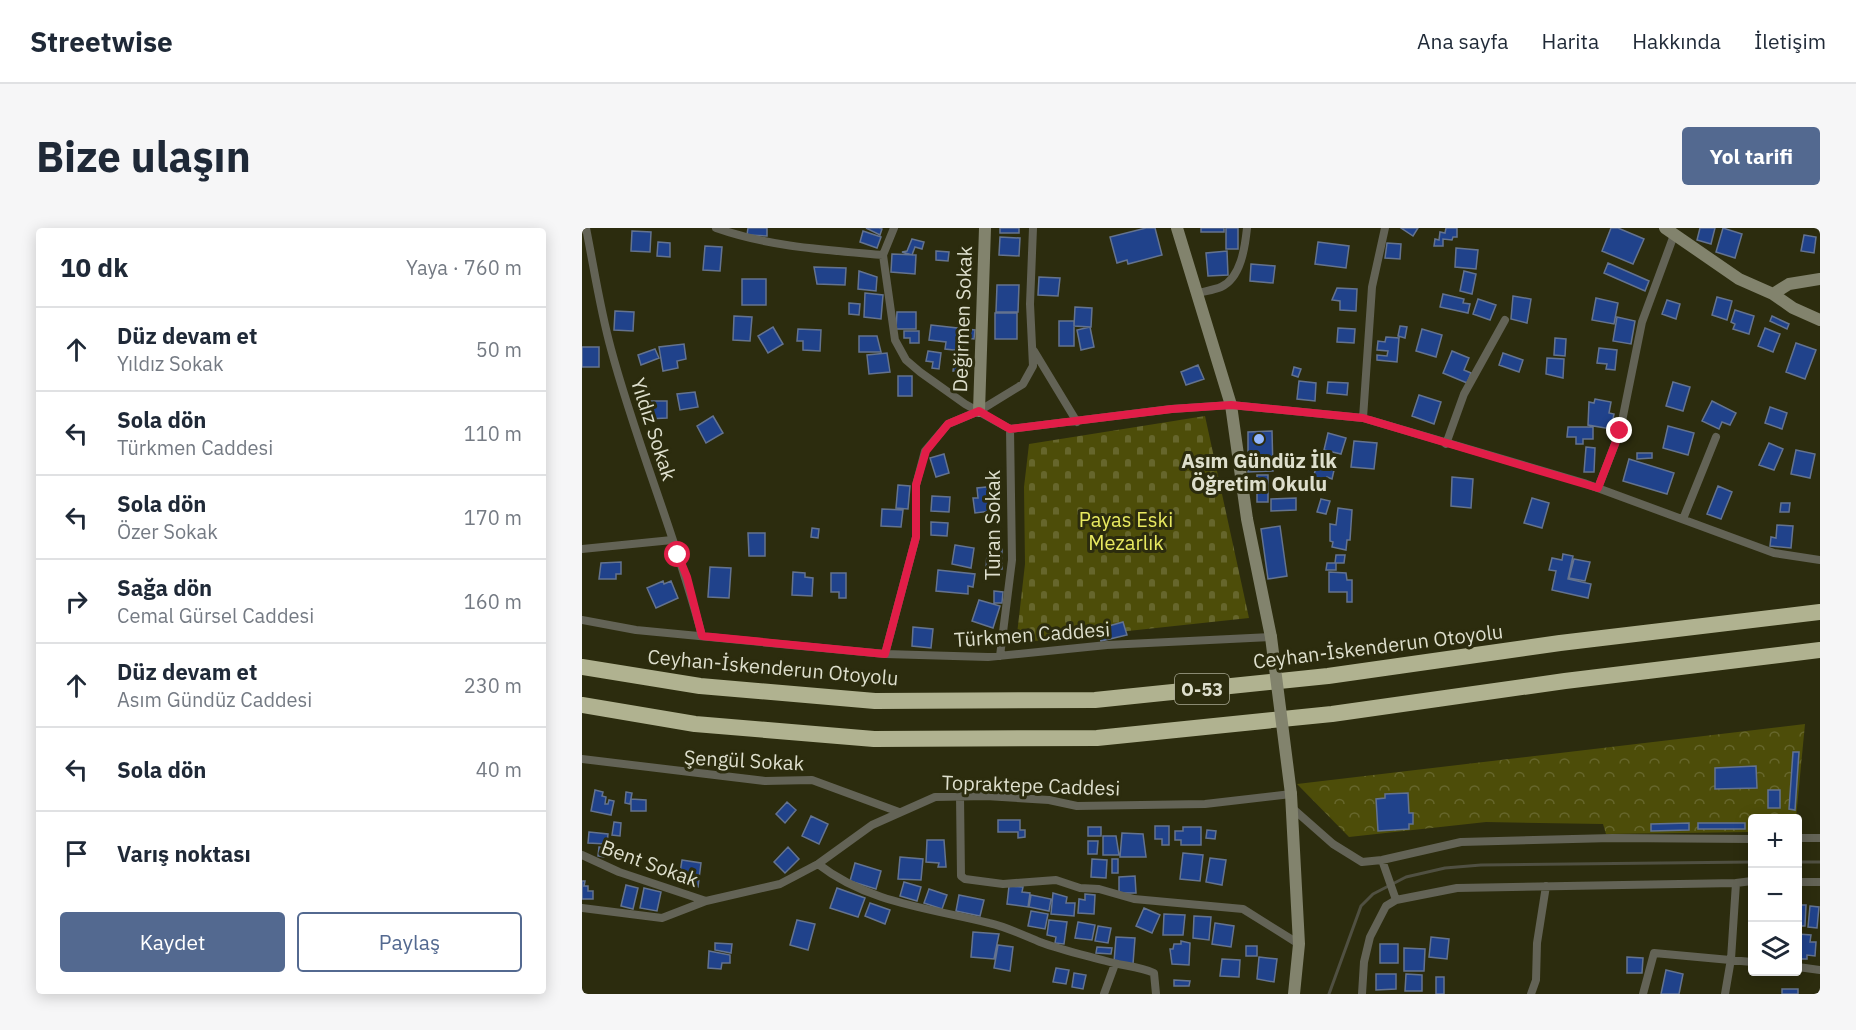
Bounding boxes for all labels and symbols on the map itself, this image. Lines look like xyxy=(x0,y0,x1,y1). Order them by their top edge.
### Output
street label: Değirmen Sokak xyxy=(946,245,978,393)
street label: Yıldız Sokak xyxy=(625,374,683,484)
route end xyxy=(1606,417,1632,443)
marker: Asım Gündüz İlk Öğretim Okulu xyxy=(1252,432,1266,446)
place label: Asım Gündüz İlk Öğretim Okulu xyxy=(1181,447,1337,497)
street label: Turan Sokak xyxy=(979,469,1006,580)
park label: Payas Eski Mezarlık xyxy=(1079,506,1173,556)
route start xyxy=(664,541,690,567)
street label: Türkmen Caddesi xyxy=(953,615,1111,653)
street label: Ceyhan-İskenderun Otoyolu xyxy=(1251,617,1505,675)
street label: Ceyhan-İskenderun Otoyolu xyxy=(646,643,900,691)
road number: O-53 xyxy=(1175,674,1229,704)
street label: Şengül Sokak xyxy=(683,743,805,777)
street label: Topraktepe Caddesi xyxy=(941,768,1121,802)
street label: Bent Sokak xyxy=(598,833,703,893)

